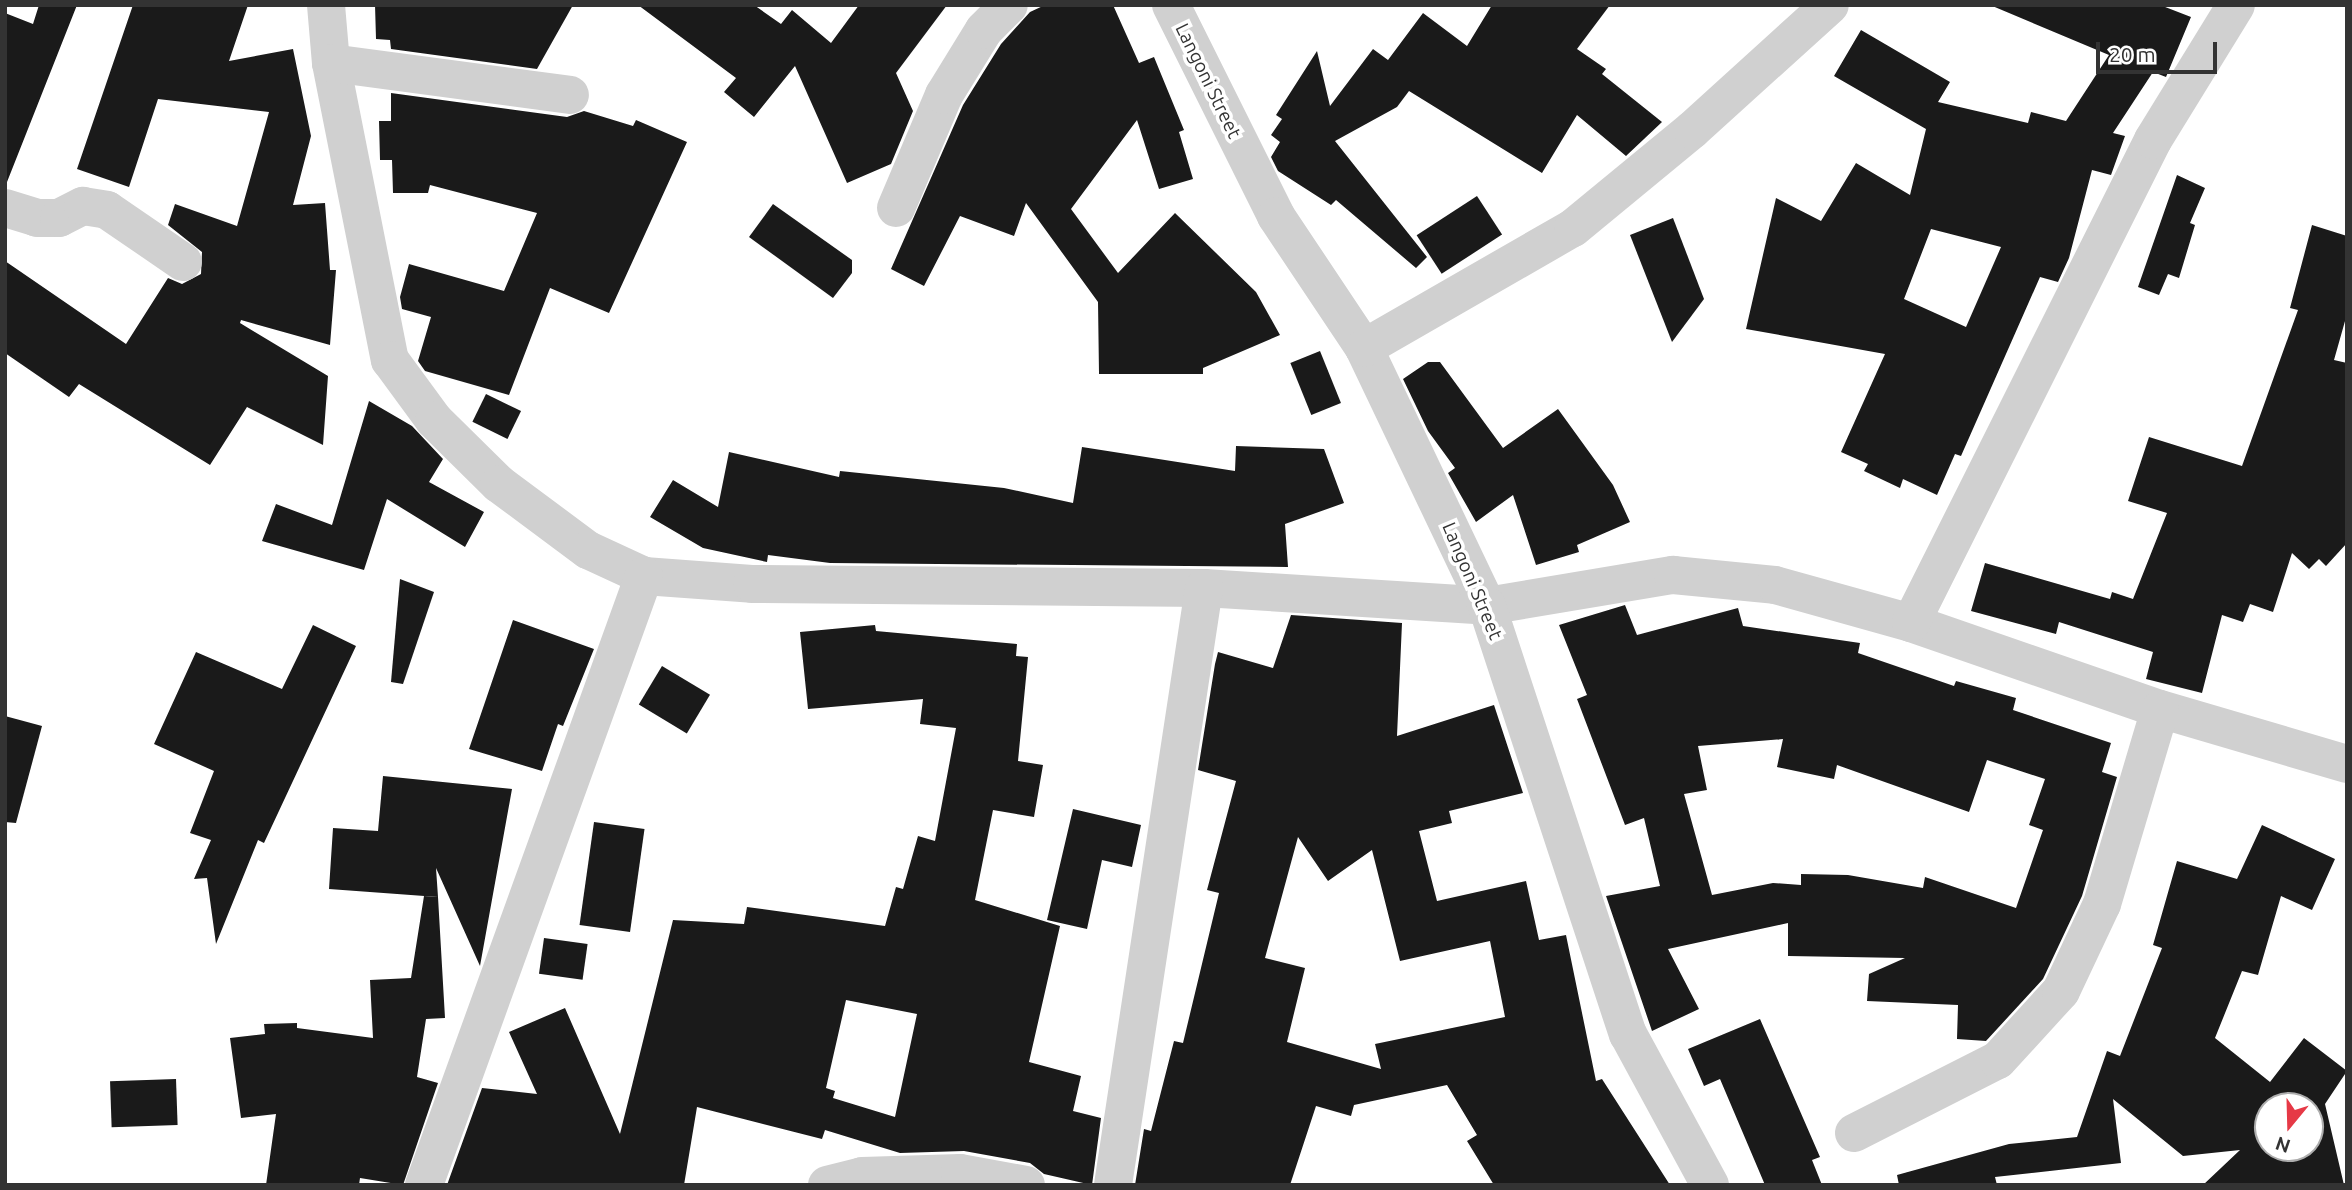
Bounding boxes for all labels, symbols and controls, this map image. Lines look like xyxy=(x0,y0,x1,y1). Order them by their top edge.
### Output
street label: Langoni Street xyxy=(1170,20,1246,142)
scale bar xyxy=(2100,28,2221,72)
text: 20 m xyxy=(2109,42,2156,66)
street label: Langoni Street xyxy=(1437,519,1507,643)
north arrow xyxy=(2254,1092,2324,1162)
text: N xyxy=(2273,1132,2293,1158)

